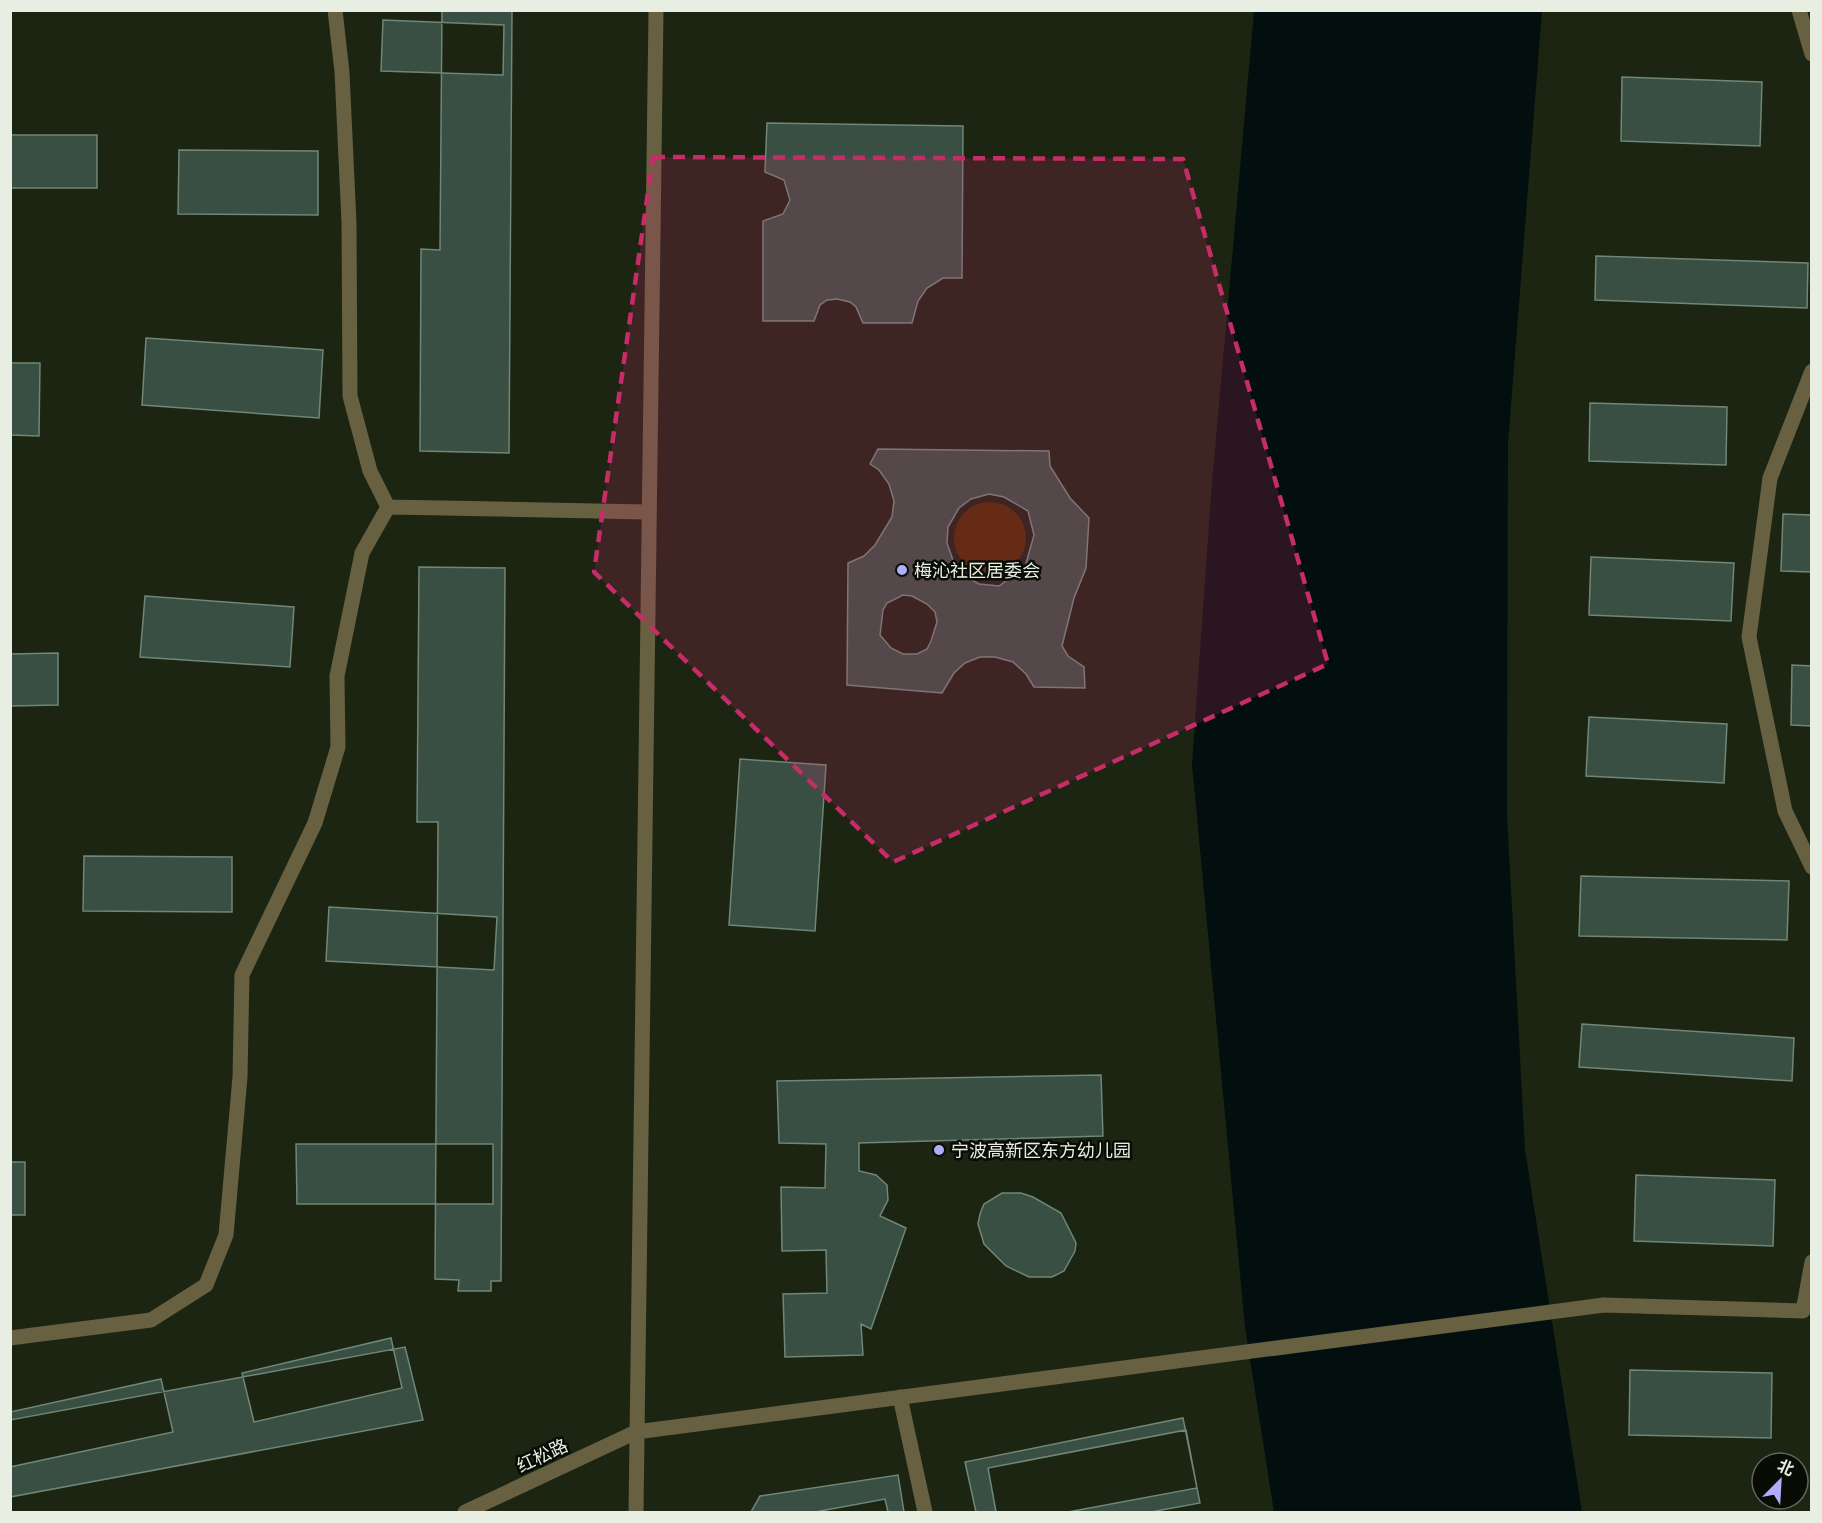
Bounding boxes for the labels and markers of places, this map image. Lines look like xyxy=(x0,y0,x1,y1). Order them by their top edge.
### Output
place label: 梅沁社区居委会 xyxy=(914,559,1040,581)
marker: 梅沁社区居委会 xyxy=(895,563,909,577)
place label: 宁波高新区东方幼儿园 xyxy=(951,1139,1131,1161)
marker: 宁波高新区东方幼儿园 xyxy=(932,1143,946,1157)

